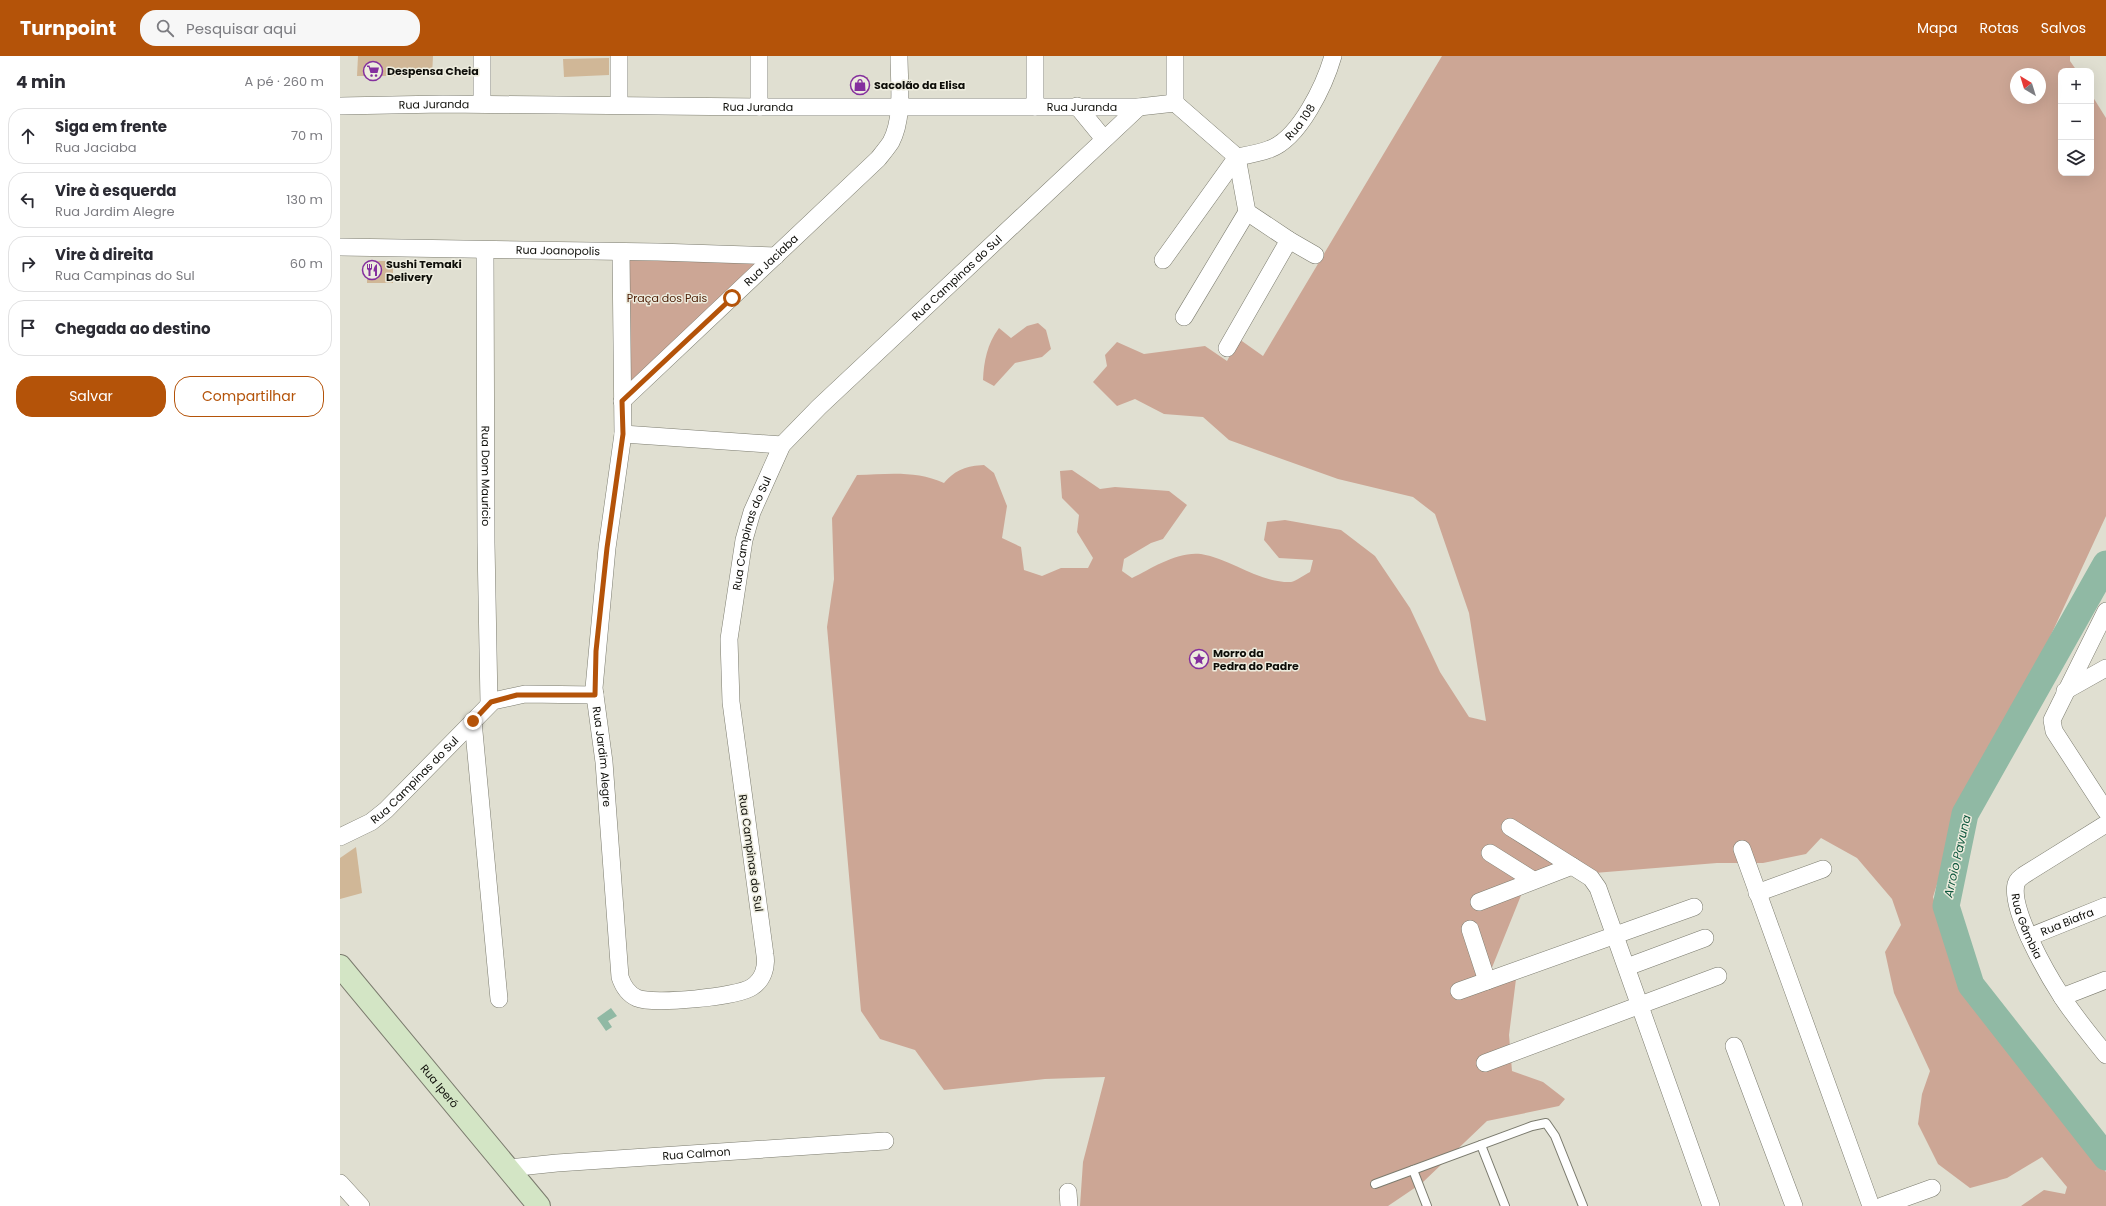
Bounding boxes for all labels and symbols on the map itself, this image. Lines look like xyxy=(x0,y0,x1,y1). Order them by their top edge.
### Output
supermarket icon: Despensa Cheia xyxy=(362,60,384,82)
place label: Despensa Cheia xyxy=(387,63,479,79)
north arrow xyxy=(2010,68,2046,104)
shop icon: Sacolão da Elisa xyxy=(849,74,871,96)
place label: Sacolão da Elisa xyxy=(874,77,965,93)
street label: Rua Juranda xyxy=(399,96,469,113)
street label: Rua Juranda xyxy=(723,99,793,115)
street label: Rua Juranda xyxy=(1047,99,1117,115)
street label: Rua 108 xyxy=(1281,101,1319,144)
street label: Rua Jaciaba xyxy=(740,231,802,290)
street label: Rua Campinas do Sul xyxy=(908,232,1005,324)
street label: Rua Joanopolis xyxy=(516,242,600,259)
place label: Sushi Temaki Delivery xyxy=(386,256,462,285)
restaurant icon: Sushi Temaki Delivery xyxy=(361,259,383,281)
route start xyxy=(723,289,741,307)
park label: Praça dos Pais xyxy=(627,290,707,306)
street label: Rua Dom Mauricio xyxy=(478,426,494,526)
street label: Rua Campinas do Sul xyxy=(728,474,775,591)
place label: Morro da Pedra do Padre xyxy=(1213,645,1299,674)
place icon: Morro da Pedra do Padre xyxy=(1188,648,1210,670)
street label: Rua Jardim Alegre xyxy=(589,705,615,808)
route end xyxy=(464,712,482,730)
street label: Rua Campinas do Sul xyxy=(367,733,462,827)
street label: Rua Campinas do Sul xyxy=(735,793,767,913)
water label: Arroio Pavuna xyxy=(1939,813,1975,900)
street label: Rua Gâmbia xyxy=(2007,893,2046,962)
street label: Rua Biafra xyxy=(2038,904,2096,940)
street label: Rua Iperó xyxy=(417,1061,462,1111)
street label: Rua Calmon xyxy=(662,1143,731,1164)

